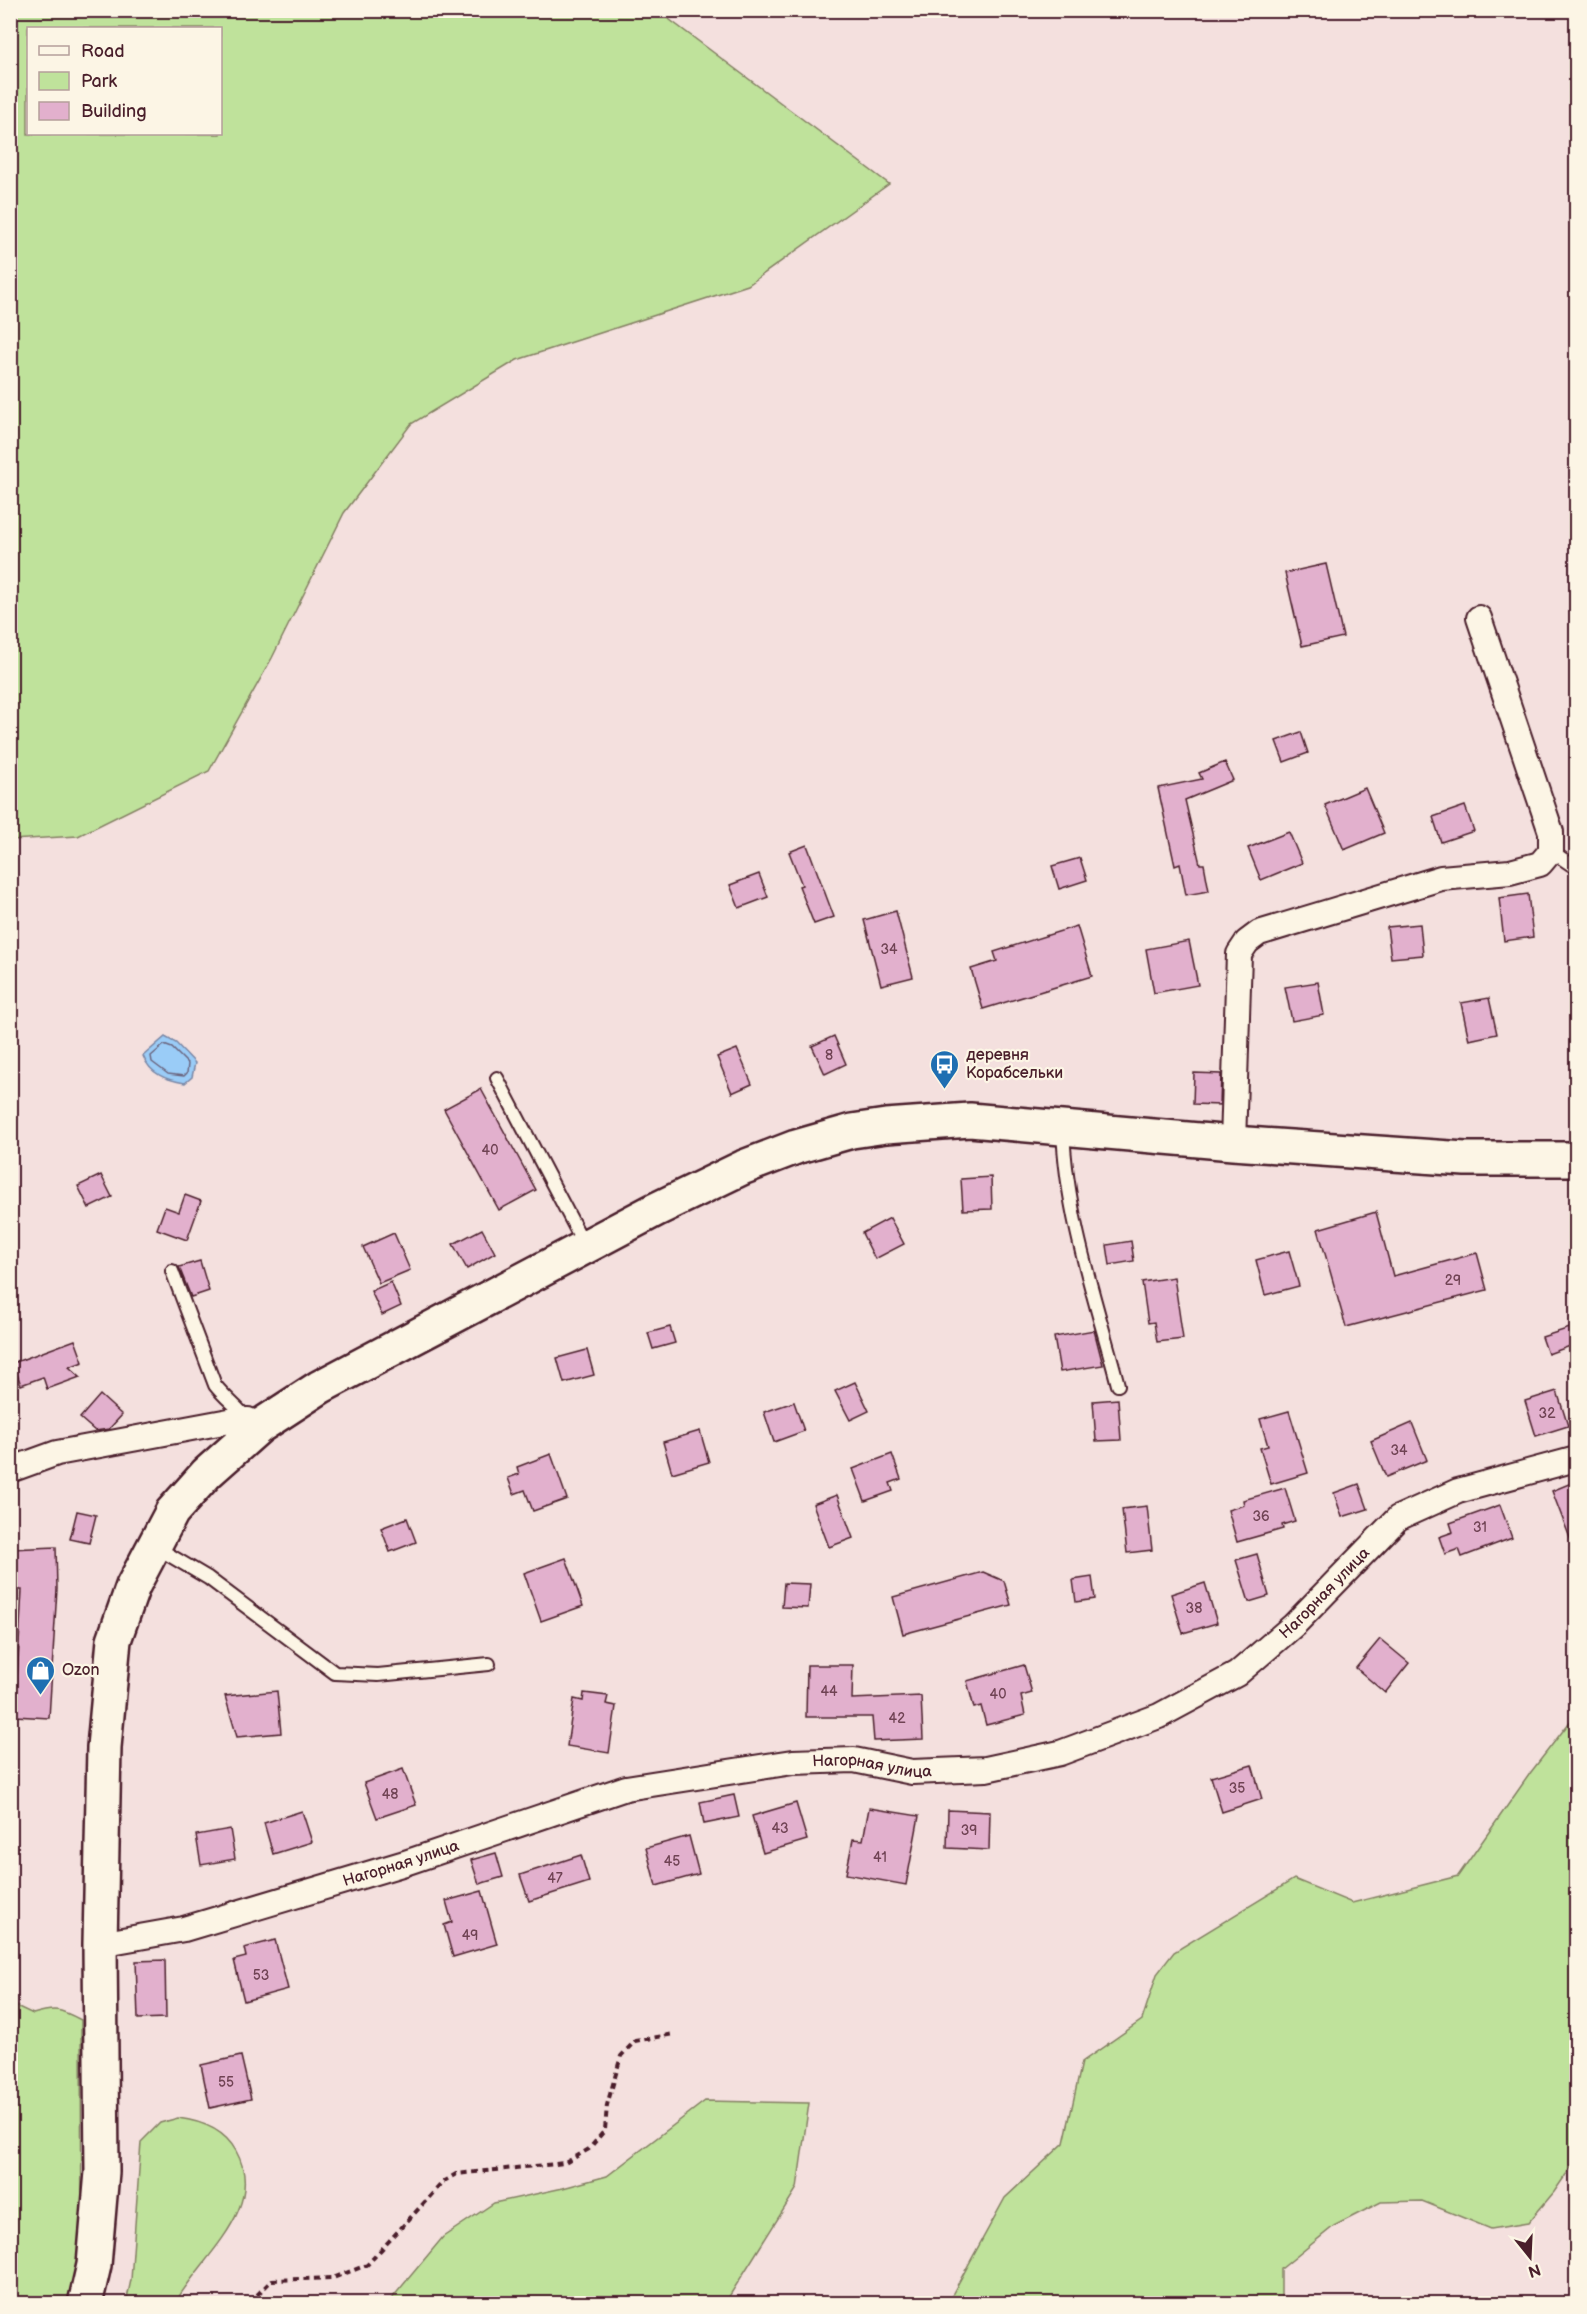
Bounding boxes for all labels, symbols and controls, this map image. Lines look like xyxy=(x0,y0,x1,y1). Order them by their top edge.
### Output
legend xyxy=(27,27,222,135)
text: Road xyxy=(81,41,125,62)
text: Park xyxy=(81,71,117,92)
text: Building xyxy=(81,101,147,122)
house number: 34 xyxy=(880,941,898,958)
place label: деревня Корабсельки xyxy=(966,1046,1063,1083)
house number: 8 xyxy=(825,1047,833,1064)
bus stop icon: деревня Корабсельки xyxy=(929,1048,961,1090)
house number: 40 xyxy=(482,1142,498,1159)
house number: 29 xyxy=(1445,1272,1461,1289)
house number: 32 xyxy=(1539,1405,1556,1422)
house number: 34 xyxy=(1390,1442,1408,1459)
house number: 36 xyxy=(1252,1508,1270,1525)
house number: 31 xyxy=(1473,1519,1487,1536)
street label: Нагорная улица xyxy=(1276,1543,1374,1643)
house number: 38 xyxy=(1186,1600,1202,1617)
shop icon: Ozon xyxy=(25,1654,57,1696)
place label: Ozon xyxy=(62,1661,100,1680)
house number: 44 xyxy=(820,1683,838,1700)
house number: 40 xyxy=(990,1686,1006,1703)
house number: 42 xyxy=(889,1710,906,1727)
street label: Нагорная улица xyxy=(812,1750,933,1781)
house number: 35 xyxy=(1229,1780,1245,1797)
house number: 48 xyxy=(382,1786,398,1803)
house number: 43 xyxy=(771,1820,789,1837)
house number: 39 xyxy=(961,1822,977,1839)
street label: Нагорная улица xyxy=(341,1836,462,1891)
house number: 41 xyxy=(873,1849,887,1866)
house number: 45 xyxy=(664,1853,680,1870)
house number: 47 xyxy=(547,1870,563,1887)
house number: 49 xyxy=(462,1927,478,1944)
house number: 53 xyxy=(253,1967,269,1984)
house number: 55 xyxy=(218,2074,234,2091)
north arrow xyxy=(1500,2227,1560,2287)
text: N xyxy=(1526,2259,1543,2281)

